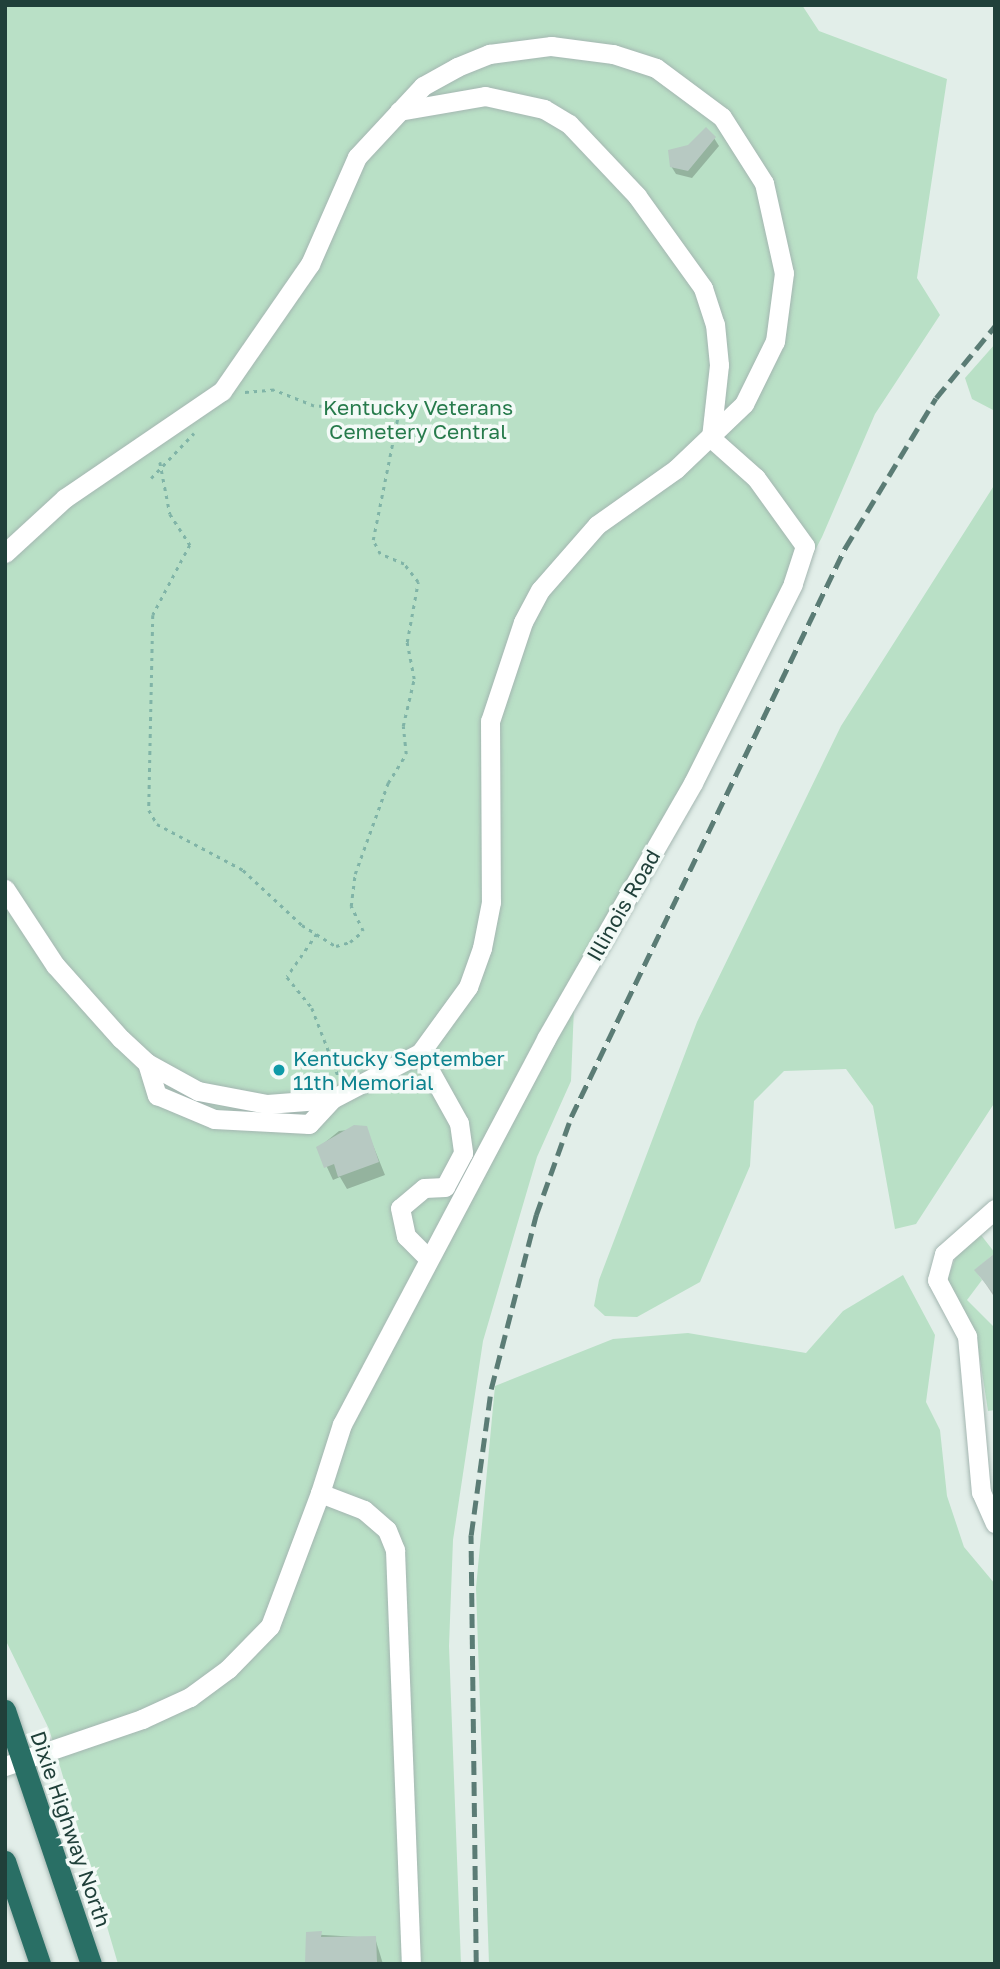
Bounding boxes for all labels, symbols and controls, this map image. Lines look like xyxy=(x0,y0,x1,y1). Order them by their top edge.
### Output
park label: Kentucky Veterans Cemetery Central xyxy=(323,394,513,444)
street label: Illinois Road xyxy=(581,845,665,965)
place label: Kentucky September 11th Memorial xyxy=(293,1045,505,1095)
marker: Kentucky September 11th Memorial xyxy=(271,1062,287,1078)
street label: Dixie Highway North xyxy=(26,1728,116,1930)

